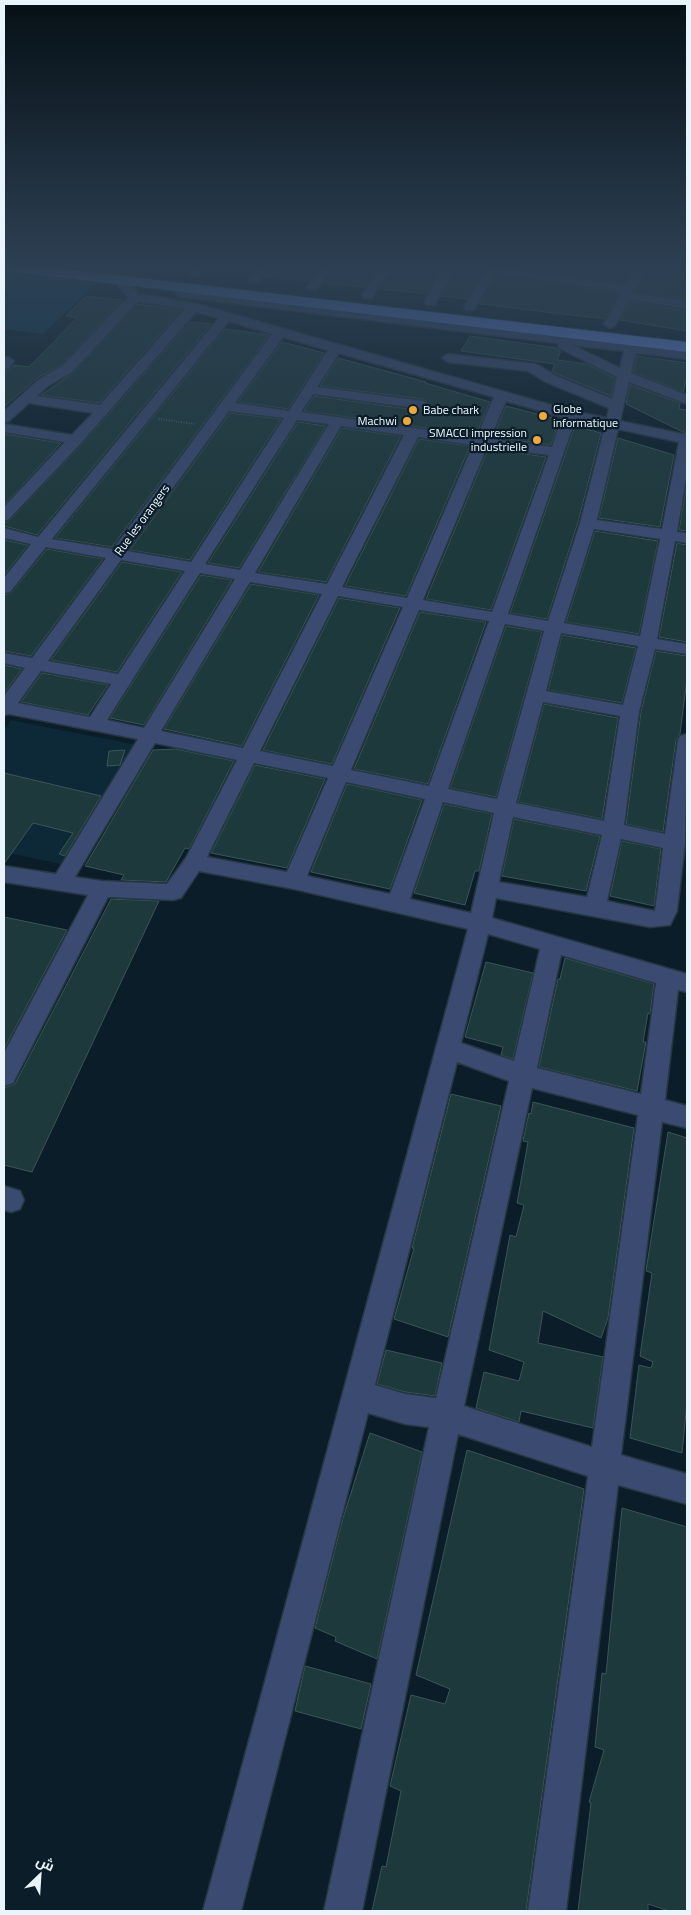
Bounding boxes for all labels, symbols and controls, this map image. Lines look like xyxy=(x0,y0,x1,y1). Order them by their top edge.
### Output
place label: Globe informatique xyxy=(553,397,618,434)
place label: Babe chark xyxy=(423,398,479,421)
marker: Babe chark xyxy=(407,404,419,416)
place label: Machwi xyxy=(357,409,397,432)
marker: Globe informatique xyxy=(537,410,549,422)
marker: Machwi xyxy=(401,415,413,427)
place label: SMACCI impression industrielle xyxy=(429,421,527,458)
marker: SMACCI impression industrielle xyxy=(531,434,543,446)
street label: Rue les orangers xyxy=(107,478,176,561)
text: ش xyxy=(32,1848,59,1879)
north arrow xyxy=(15,1850,65,1900)

